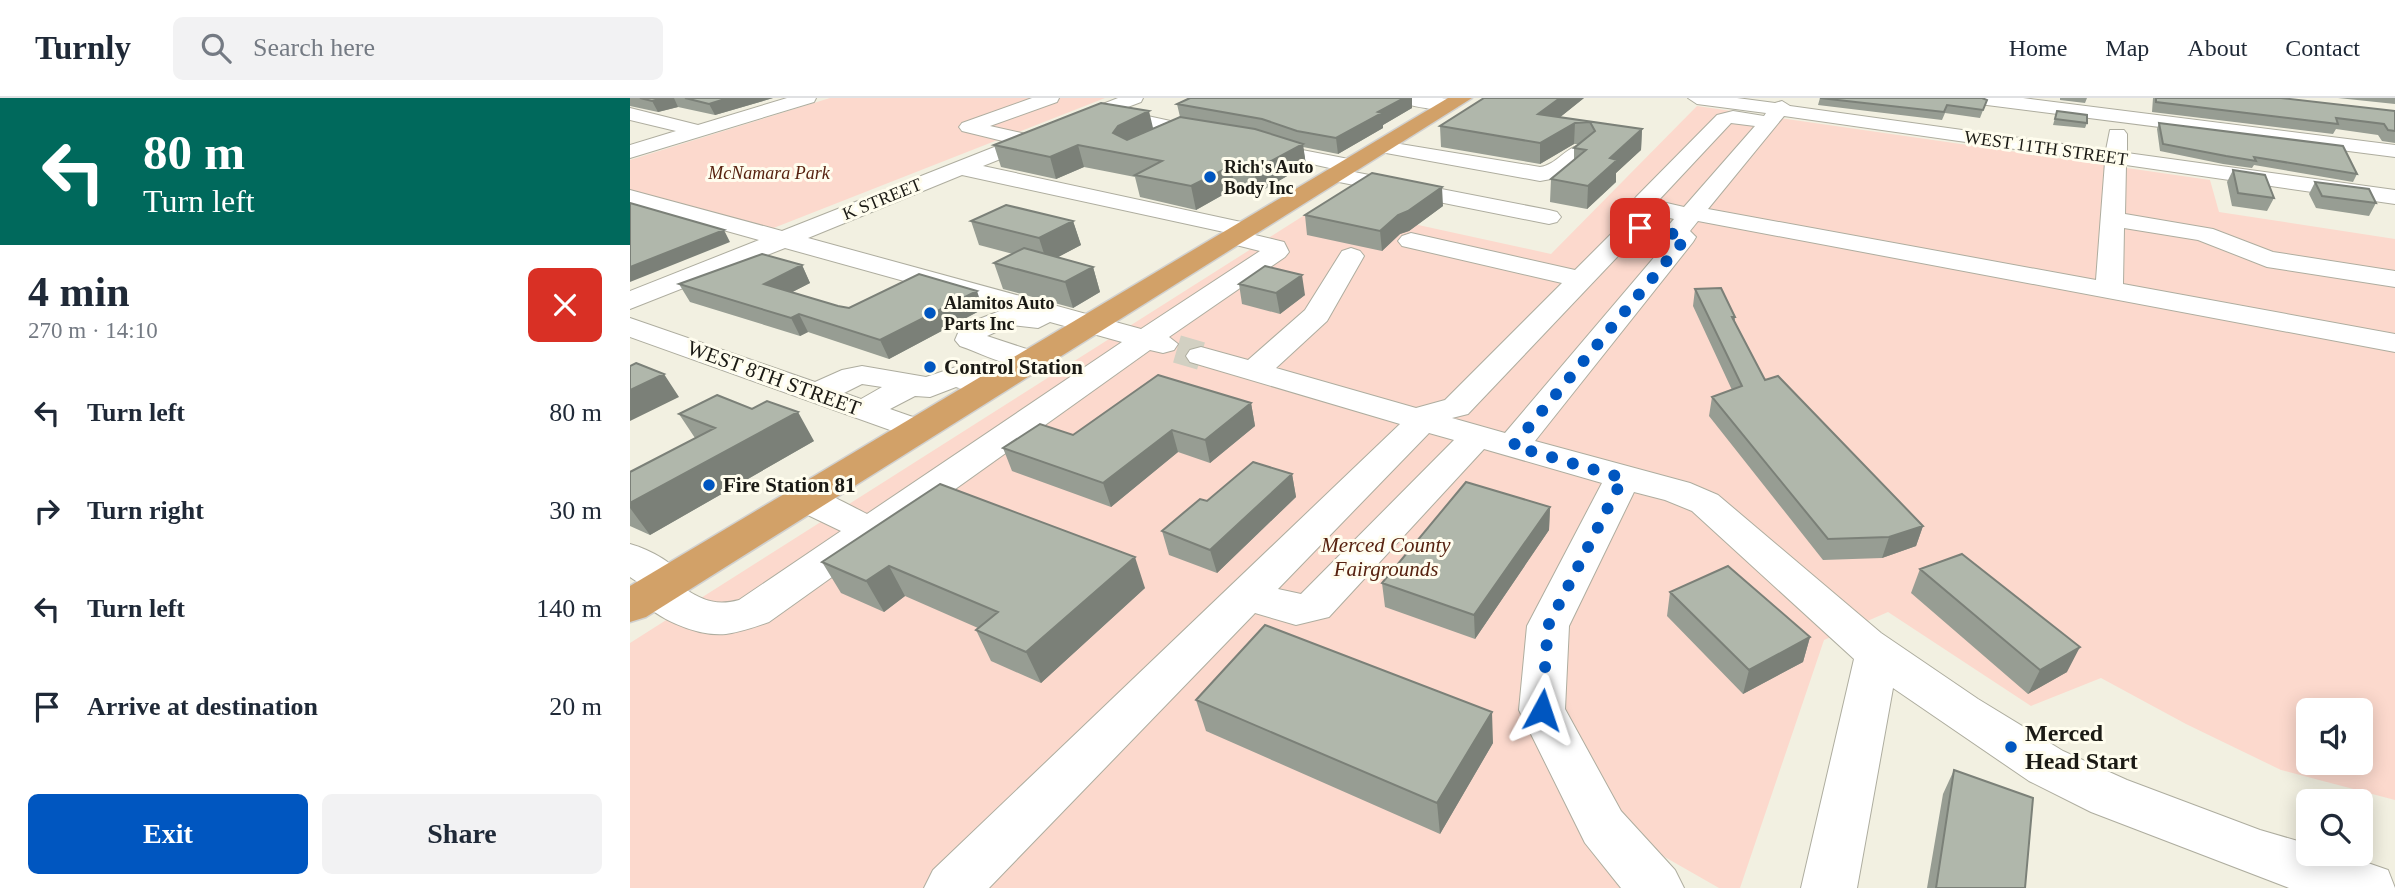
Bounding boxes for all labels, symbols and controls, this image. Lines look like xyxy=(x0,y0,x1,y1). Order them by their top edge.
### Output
search box xyxy=(173,17,663,80)
icon: search xyxy=(197,29,235,67)
text: Turnly xyxy=(35,30,131,66)
text: Search here xyxy=(253,33,375,62)
text: Home xyxy=(2009,35,2067,61)
text: Map xyxy=(2105,35,2149,61)
text: About xyxy=(2187,35,2247,61)
text: Contact xyxy=(2285,35,2360,61)
text: 80 m xyxy=(143,125,245,180)
icon: left xyxy=(28,126,119,217)
street label: WEST 11TH STREET xyxy=(1963,127,2129,169)
place label: Rich's Auto Body Inc xyxy=(1224,157,1314,198)
park label: McNamara Park xyxy=(707,163,831,183)
marker: Rich's Auto Body Inc xyxy=(1202,169,1218,185)
street label: K STREET xyxy=(840,174,924,224)
text: Turn left xyxy=(143,183,255,219)
pin xyxy=(1610,198,1670,258)
icon: arrive xyxy=(1621,209,1659,247)
button: close xyxy=(528,268,602,342)
text: 4 min xyxy=(28,269,130,315)
place label: Alamitos Auto Parts Inc xyxy=(944,293,1055,334)
marker: Alamitos Auto Parts Inc xyxy=(922,305,938,321)
text: 270 m · 14:10 xyxy=(28,318,158,343)
street label: WEST 8TH STREET xyxy=(684,335,864,421)
place label: Control Station xyxy=(944,355,1083,379)
marker: Control Station xyxy=(922,359,938,375)
icon: left xyxy=(28,394,66,432)
text: Turn left xyxy=(87,398,185,427)
text: 80 m xyxy=(549,398,602,427)
place label: Fire Station 81 xyxy=(723,473,856,497)
marker: Fire Station 81 xyxy=(701,477,717,493)
icon: right xyxy=(28,492,66,530)
text: Turn right xyxy=(87,496,204,525)
text: 30 m xyxy=(549,496,602,525)
park label: Merced County Fairgrounds xyxy=(1320,533,1451,581)
icon: left xyxy=(28,590,66,628)
text: Turn left xyxy=(87,594,185,623)
text: 140 m xyxy=(536,594,602,623)
position arrow xyxy=(1505,673,1579,747)
icon: arrive xyxy=(28,688,66,726)
text: Arrive at destination xyxy=(87,692,318,721)
text: 20 m xyxy=(549,692,602,721)
map controls xyxy=(2296,698,2373,866)
button: sound xyxy=(2296,698,2373,775)
place label: Merced Head Start xyxy=(2025,720,2138,774)
marker: Merced Head Start xyxy=(2003,739,2019,755)
button: search xyxy=(2296,789,2373,866)
button: Exit xyxy=(28,794,308,874)
button: Share xyxy=(322,794,602,874)

